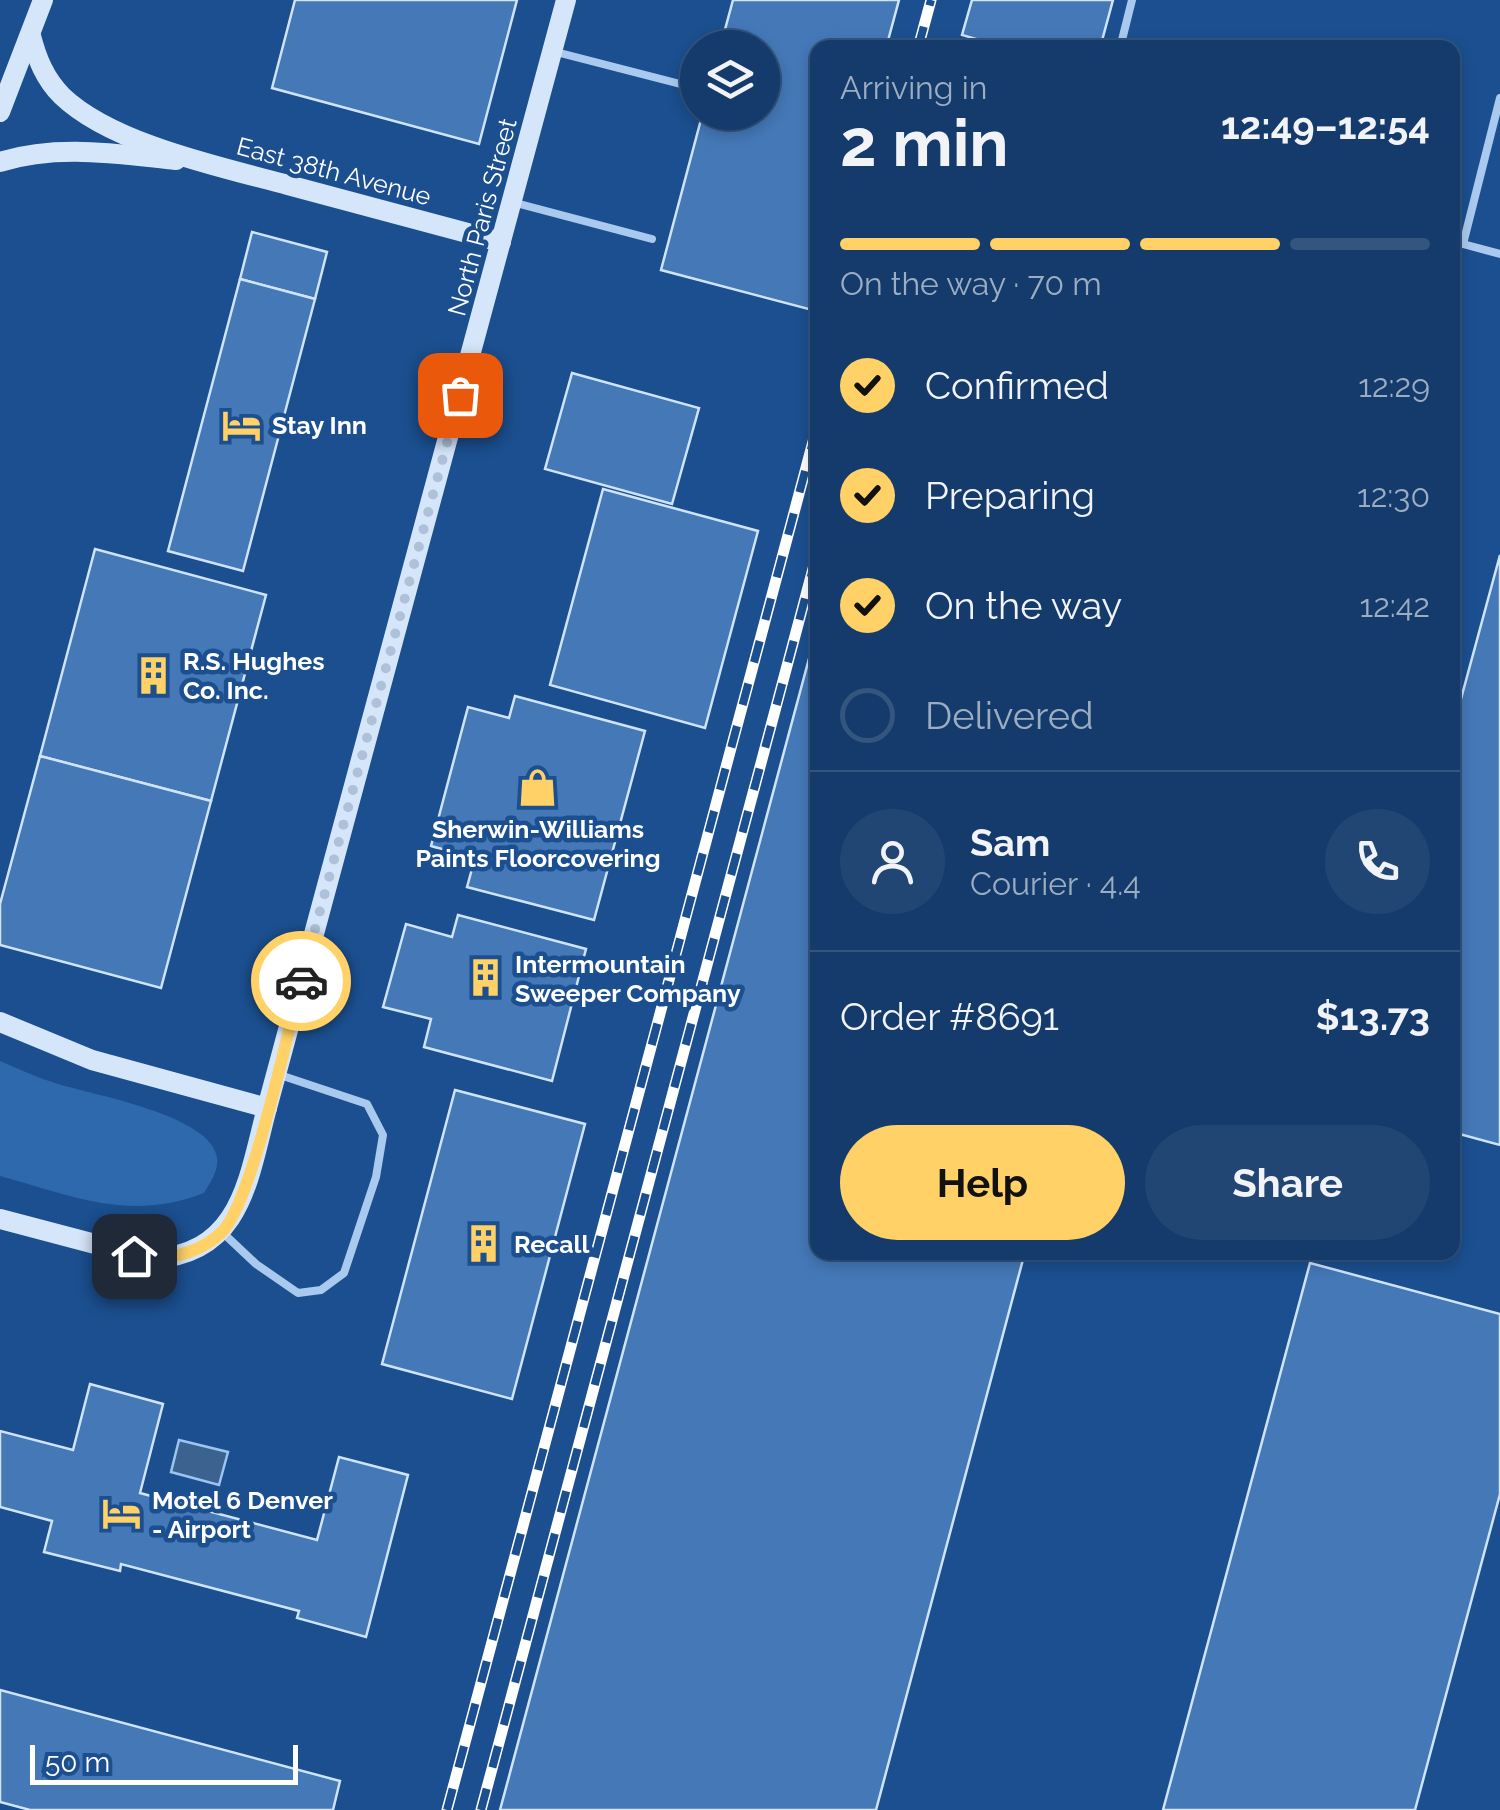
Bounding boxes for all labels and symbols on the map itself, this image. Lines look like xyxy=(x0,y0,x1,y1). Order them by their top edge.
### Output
street label: North Paris Street xyxy=(441,114,523,319)
street label: East 38th Avenue xyxy=(233,131,435,211)
pin xyxy=(418,353,503,438)
hotel icon: Stay Inn xyxy=(221,404,263,446)
place label: Stay Inn xyxy=(272,410,367,440)
place label: R.S. Hughes Co. Inc. xyxy=(183,646,325,705)
building icon: R.S. Hughes Co. Inc. xyxy=(132,654,174,696)
shop icon: Sherwin-Williams Paints Floorcovering xyxy=(517,767,559,809)
place label: Sherwin-Williams Paints Floorcovering xyxy=(415,814,661,873)
courier xyxy=(251,931,351,1031)
place label: Intermountain Sweeper Company xyxy=(515,949,741,1008)
building icon: Intermountain Sweeper Company xyxy=(464,957,506,999)
pin xyxy=(92,1214,177,1299)
building icon: Recall xyxy=(463,1223,505,1265)
place label: Recall xyxy=(514,1229,590,1259)
place label: Motel 6 Denver - Airport xyxy=(152,1485,333,1544)
hotel icon: Motel 6 Denver - Airport xyxy=(101,1493,143,1535)
scale bar xyxy=(30,1740,298,1784)

